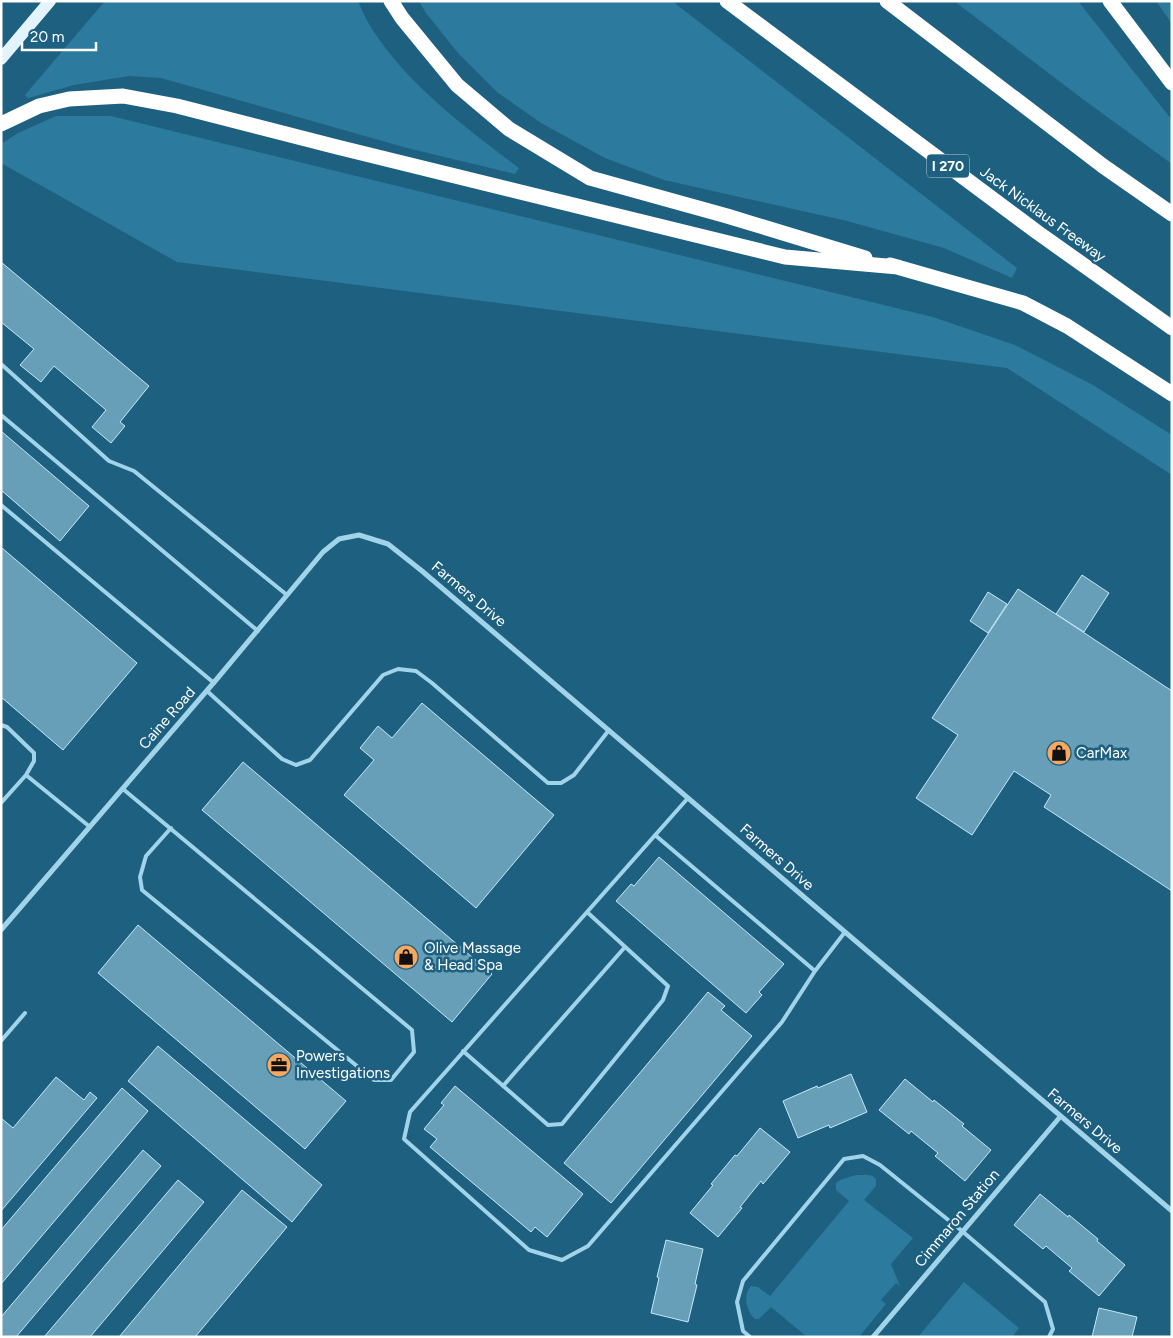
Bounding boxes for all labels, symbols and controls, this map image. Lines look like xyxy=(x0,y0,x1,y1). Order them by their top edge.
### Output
scale bar xyxy=(22,20,96,52)
text: 20 m xyxy=(30,28,64,46)
road number: I 270 xyxy=(927,154,969,178)
street label: Jack Nicklaus Freeway xyxy=(977,162,1110,266)
street label: Farmers Drive xyxy=(428,557,510,631)
street label: Caine Road xyxy=(135,683,199,753)
shop icon: CarMax xyxy=(1046,740,1072,766)
place label: CarMax xyxy=(1076,744,1127,762)
street label: Farmers Drive xyxy=(736,820,818,894)
place label: Olive Massage & Head Spa xyxy=(424,939,521,974)
shop icon: Olive Massage & Head Spa xyxy=(393,944,419,970)
place label: Powers Investigations xyxy=(296,1047,390,1082)
office icon: Powers Investigations xyxy=(266,1052,292,1078)
street label: Farmers Drive xyxy=(1044,1084,1126,1158)
street label: Cimmaron Station xyxy=(911,1165,1003,1271)

